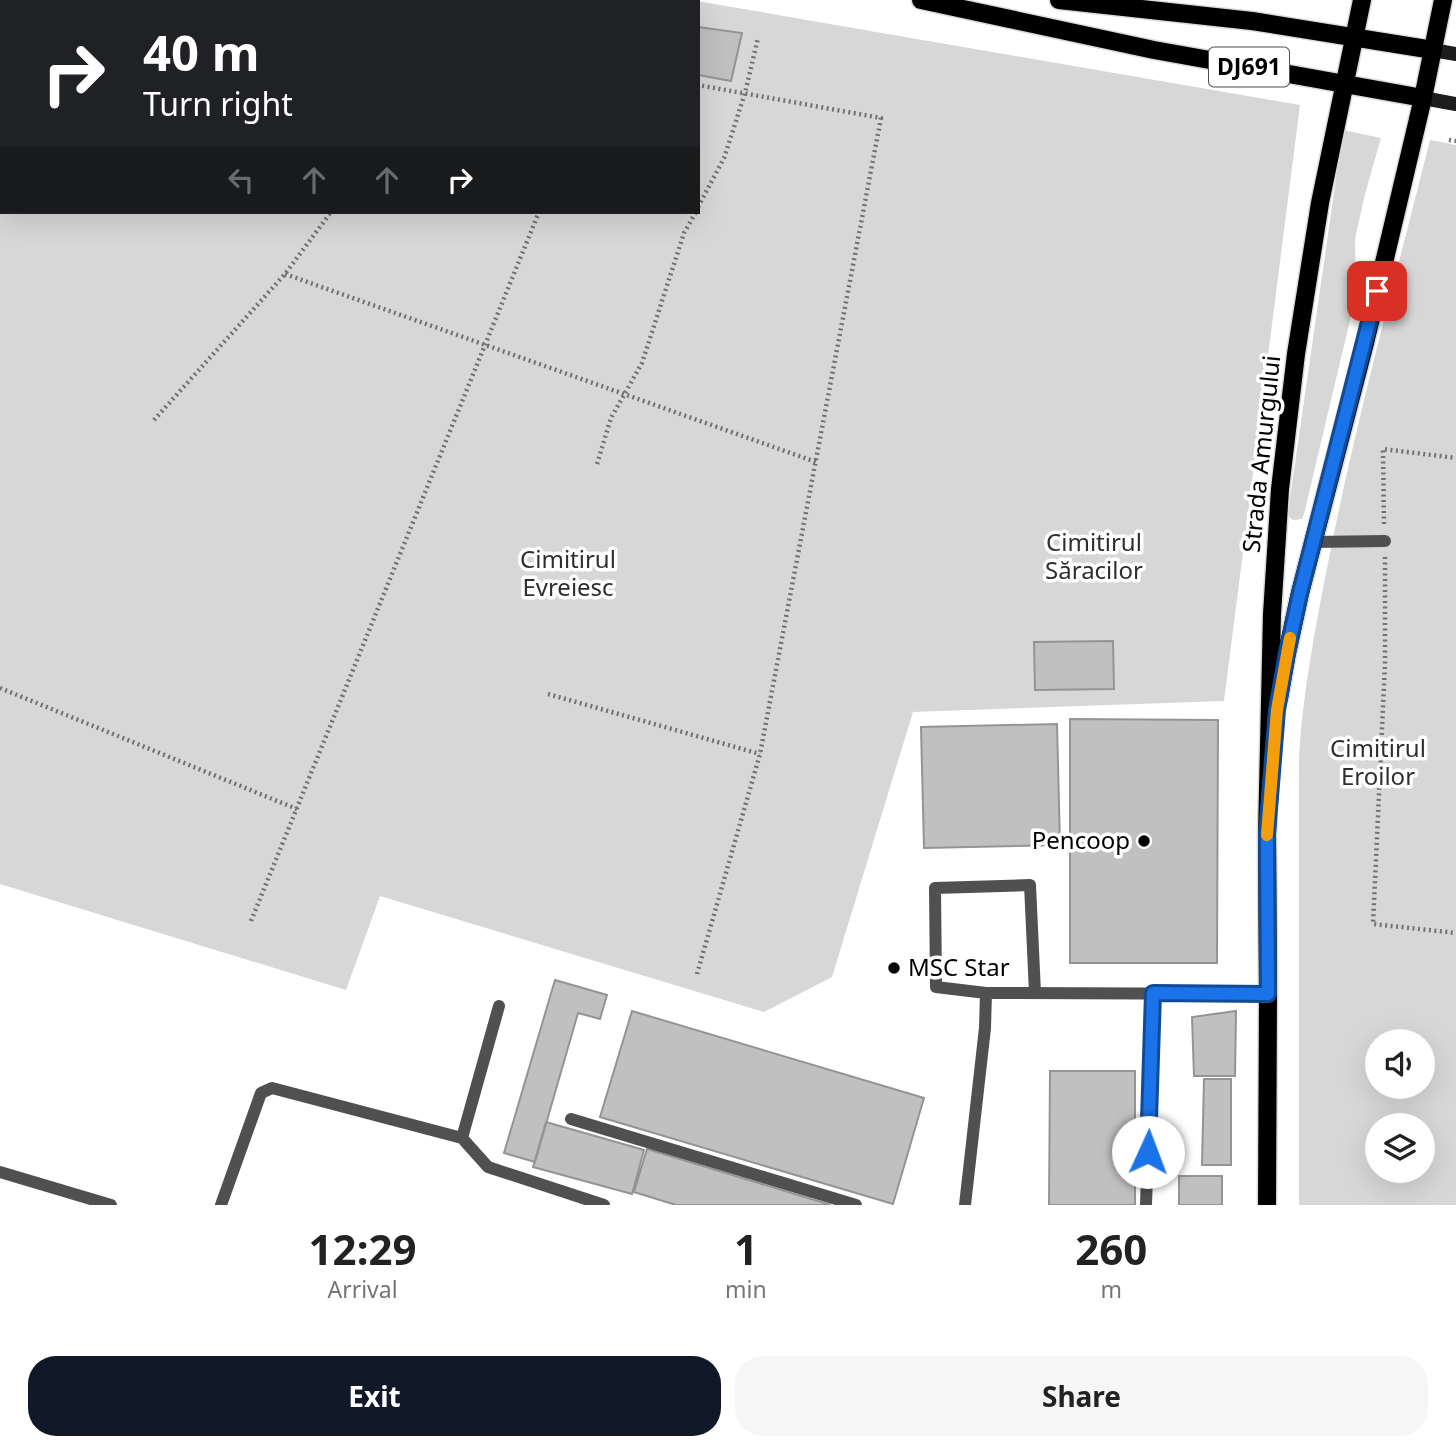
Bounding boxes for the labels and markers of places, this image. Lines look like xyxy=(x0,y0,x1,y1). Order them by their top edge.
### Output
pin xyxy=(1347,261,1407,321)
place label: Pencoop xyxy=(1032,823,1130,856)
marker: Pencoop xyxy=(1136,833,1152,849)
place label: MSC Star xyxy=(908,950,1010,983)
marker: MSC Star xyxy=(886,960,902,976)

